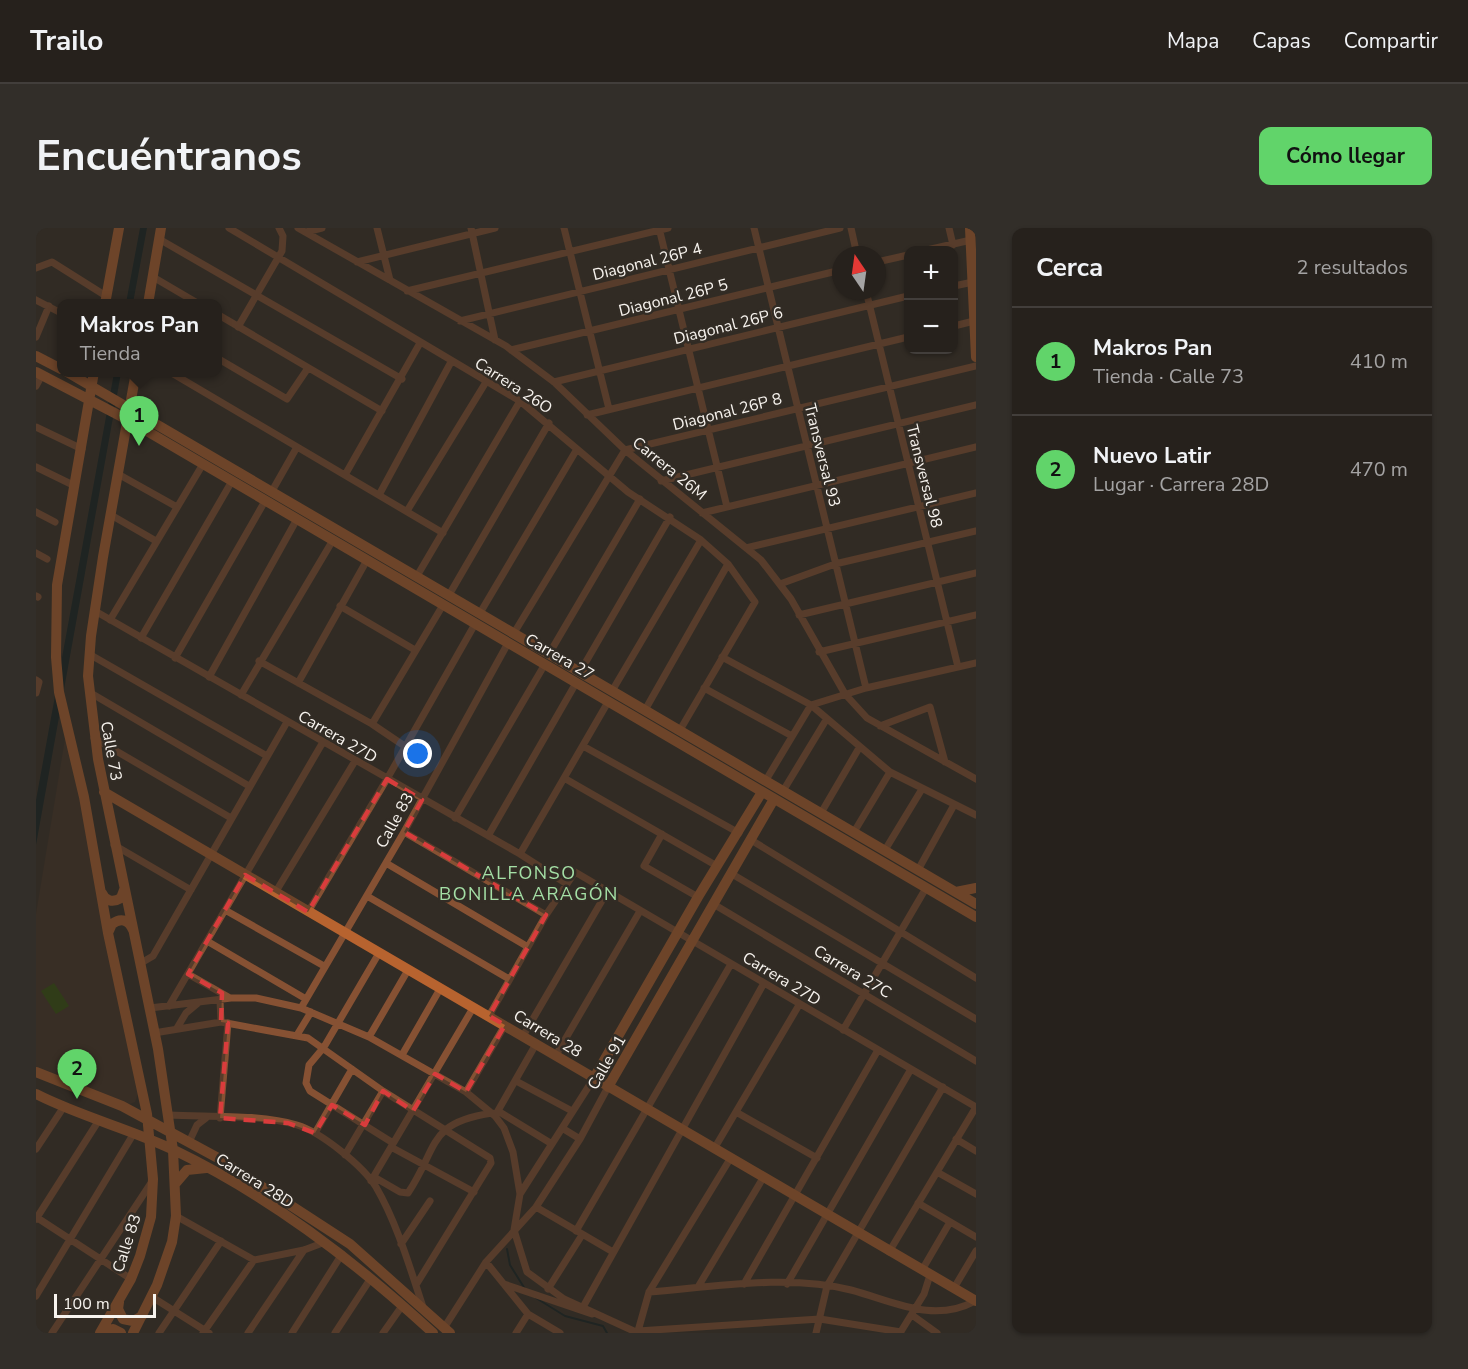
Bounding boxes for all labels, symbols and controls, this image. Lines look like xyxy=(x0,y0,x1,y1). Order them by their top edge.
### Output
text: Trailo xyxy=(30,22,103,60)
text: Mapa xyxy=(1167,27,1219,55)
text: Capas xyxy=(1252,27,1311,55)
text: Compartir xyxy=(1344,27,1438,55)
button: Cómo llegar xyxy=(1259,127,1432,185)
text: Encuéntranos xyxy=(36,128,302,185)
street label: Diagonal 26P 4 xyxy=(590,238,705,286)
north arrow xyxy=(832,246,886,300)
map controls xyxy=(904,246,958,354)
button: + xyxy=(904,246,958,300)
text: Cerca xyxy=(1036,250,1103,285)
text: 2 resultados xyxy=(1297,254,1408,281)
street label: Diagonal 26P 5 xyxy=(616,274,730,322)
popup xyxy=(57,299,222,377)
button: − xyxy=(904,300,958,354)
street label: Diagonal 26P 6 xyxy=(671,302,785,350)
text: Makros Pan xyxy=(80,310,199,340)
text: Makros Pan xyxy=(1093,333,1212,363)
text: Tienda xyxy=(80,340,141,367)
text: 1 xyxy=(1050,348,1062,375)
text: 410 m xyxy=(1350,348,1408,375)
street label: Carrera 26O xyxy=(470,352,557,419)
text: Tienda · Calle 73 xyxy=(1093,363,1244,390)
street label: Diagonal 26P 8 xyxy=(670,388,784,436)
pin: 1 xyxy=(120,396,158,446)
street label: Transversal 93 xyxy=(799,401,845,509)
street label: Transversal 98 xyxy=(901,422,947,530)
street label: Carrera 26M xyxy=(627,432,711,506)
text: Nuevo Latir xyxy=(1093,441,1211,471)
text: 2 xyxy=(1050,456,1062,483)
text: 470 m xyxy=(1350,456,1408,483)
text: Lugar · Carrera 28D xyxy=(1093,471,1269,498)
street label: Carrera 27 xyxy=(521,628,598,685)
street label: Carrera 27D xyxy=(294,705,381,768)
street label: Calle 73 xyxy=(95,720,127,783)
your location xyxy=(403,739,432,768)
street label: Calle 83 xyxy=(371,789,419,852)
district label: ALFONSO BONILLA ARAGÓN xyxy=(439,861,619,906)
street label: Carrera 27C xyxy=(810,940,896,1004)
street label: Carrera 27D xyxy=(738,947,825,1011)
street label: Carrera 28 xyxy=(509,1005,586,1063)
street label: Calle 91 xyxy=(582,1031,631,1094)
pin: 2 xyxy=(58,1050,96,1099)
street label: Carrera 28D xyxy=(211,1148,298,1214)
street label: Calle 83 xyxy=(107,1211,147,1275)
scale bar xyxy=(54,1291,156,1318)
text: 100 m xyxy=(63,1293,110,1315)

